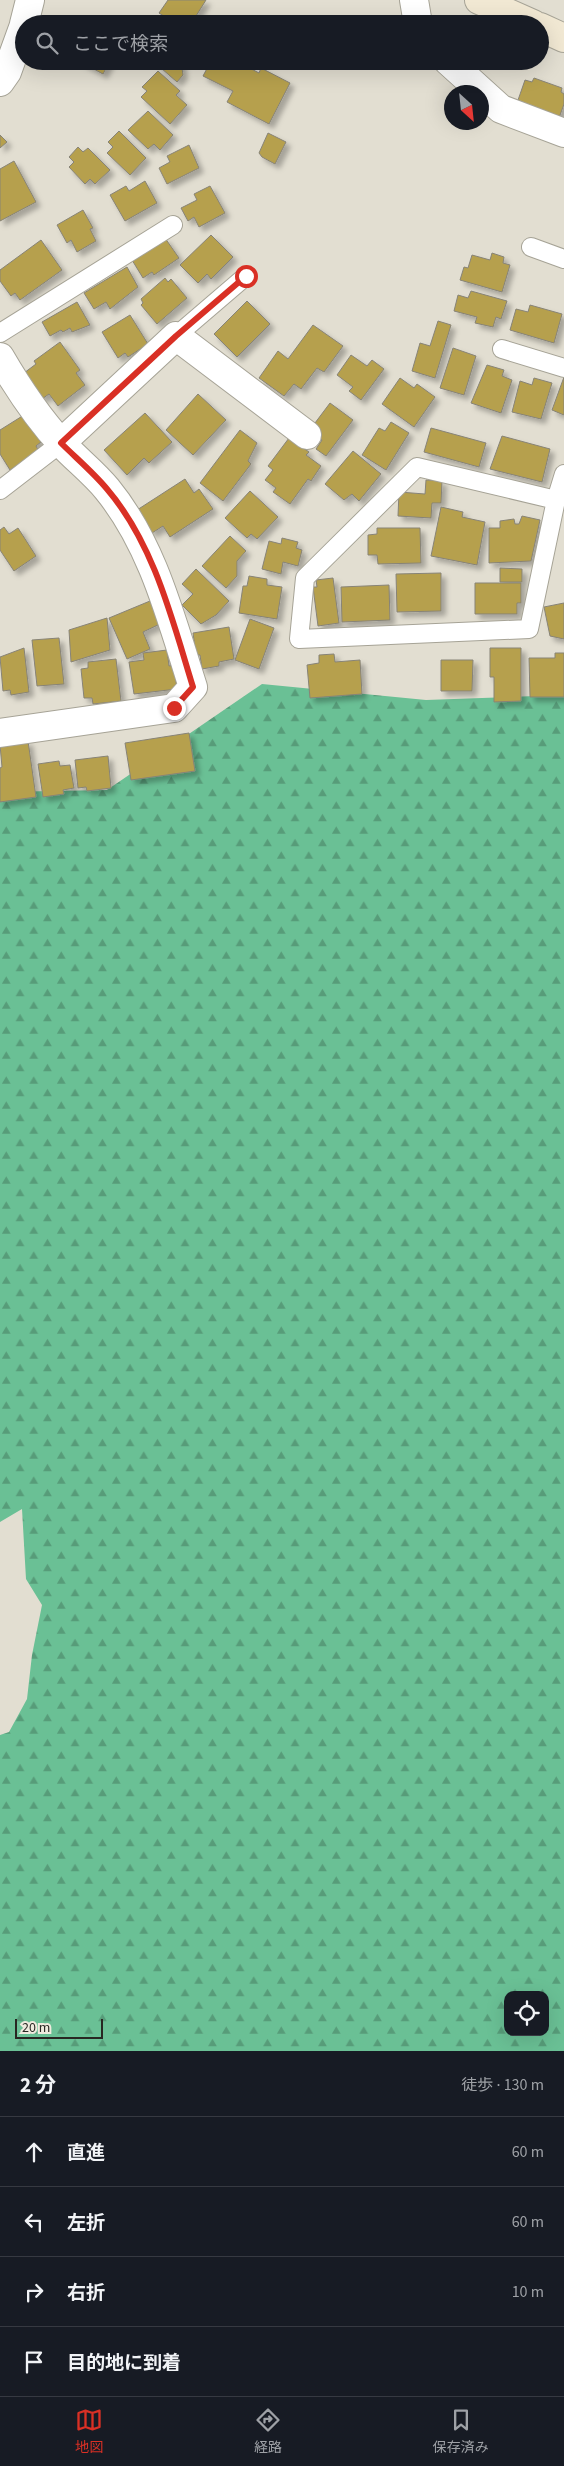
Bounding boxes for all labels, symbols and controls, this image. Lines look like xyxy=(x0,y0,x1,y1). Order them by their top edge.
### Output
search box xyxy=(15,15,549,70)
icon: search xyxy=(33,29,61,57)
text: ここで検索 xyxy=(73,31,168,58)
north arrow xyxy=(444,85,489,130)
route start xyxy=(235,265,258,288)
route end xyxy=(163,697,186,720)
map controls xyxy=(504,1991,549,2036)
button: locate xyxy=(504,1991,549,2036)
scale bar xyxy=(15,2016,102,2039)
text: 20 m xyxy=(22,2018,50,2038)
text: 2 分 xyxy=(20,2070,56,2100)
text: 徒歩 · 130 m xyxy=(461,2074,544,2096)
icon: ahead xyxy=(20,2138,48,2166)
text: 直進 xyxy=(67,2140,105,2167)
text: 60 m xyxy=(512,2141,544,2163)
icon: left xyxy=(20,2208,48,2236)
text: 左折 xyxy=(67,2210,105,2237)
text: 60 m xyxy=(512,2211,544,2233)
icon: right xyxy=(20,2278,48,2306)
text: 右折 xyxy=(67,2280,105,2307)
text: 10 m xyxy=(512,2281,544,2303)
icon: arrive xyxy=(20,2348,48,2376)
text: 目的地に到着 xyxy=(67,2350,181,2377)
tab: 地図 xyxy=(75,2406,103,2458)
tab: 経路 xyxy=(254,2406,282,2458)
tab: 保存済み xyxy=(433,2406,489,2458)

